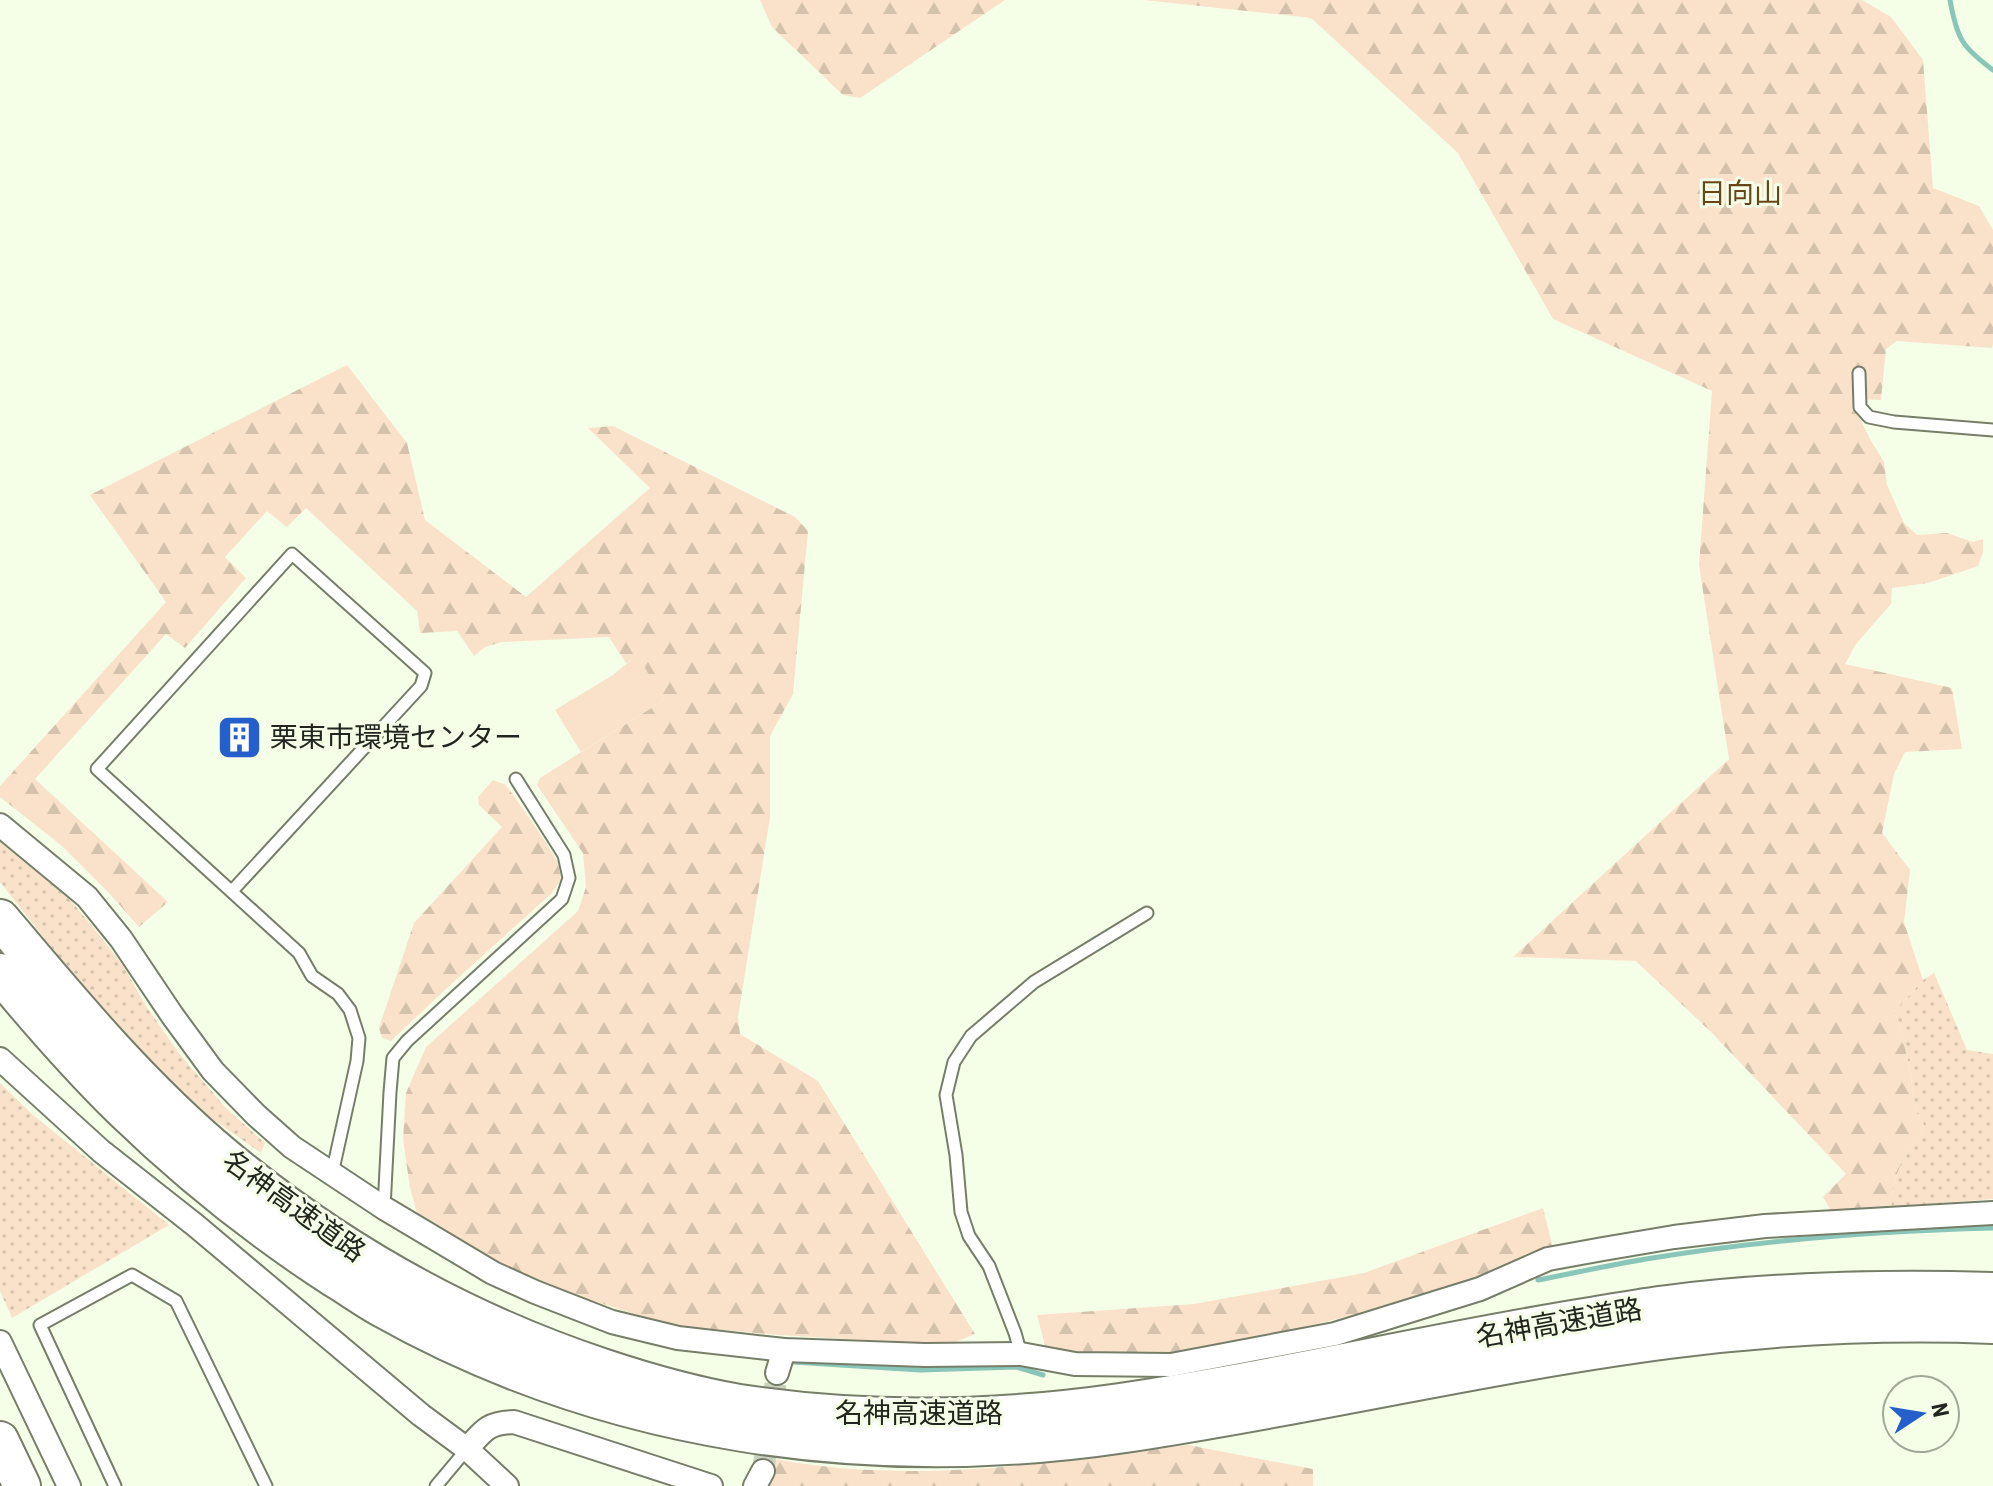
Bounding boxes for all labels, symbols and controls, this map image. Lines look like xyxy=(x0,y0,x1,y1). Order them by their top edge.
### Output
park label: 日向山 xyxy=(1698,177,1782,210)
building icon: 栗東市環境センター xyxy=(215,713,263,761)
place label: 栗東市環境センター xyxy=(270,721,522,754)
street label: 名神高速道路 xyxy=(216,1143,372,1269)
street label: 名神高速道路 xyxy=(1473,1292,1645,1354)
north arrow xyxy=(1881,1374,1961,1454)
street label: 名神高速道路 xyxy=(835,1397,1003,1430)
text: N xyxy=(1926,1401,1954,1419)

